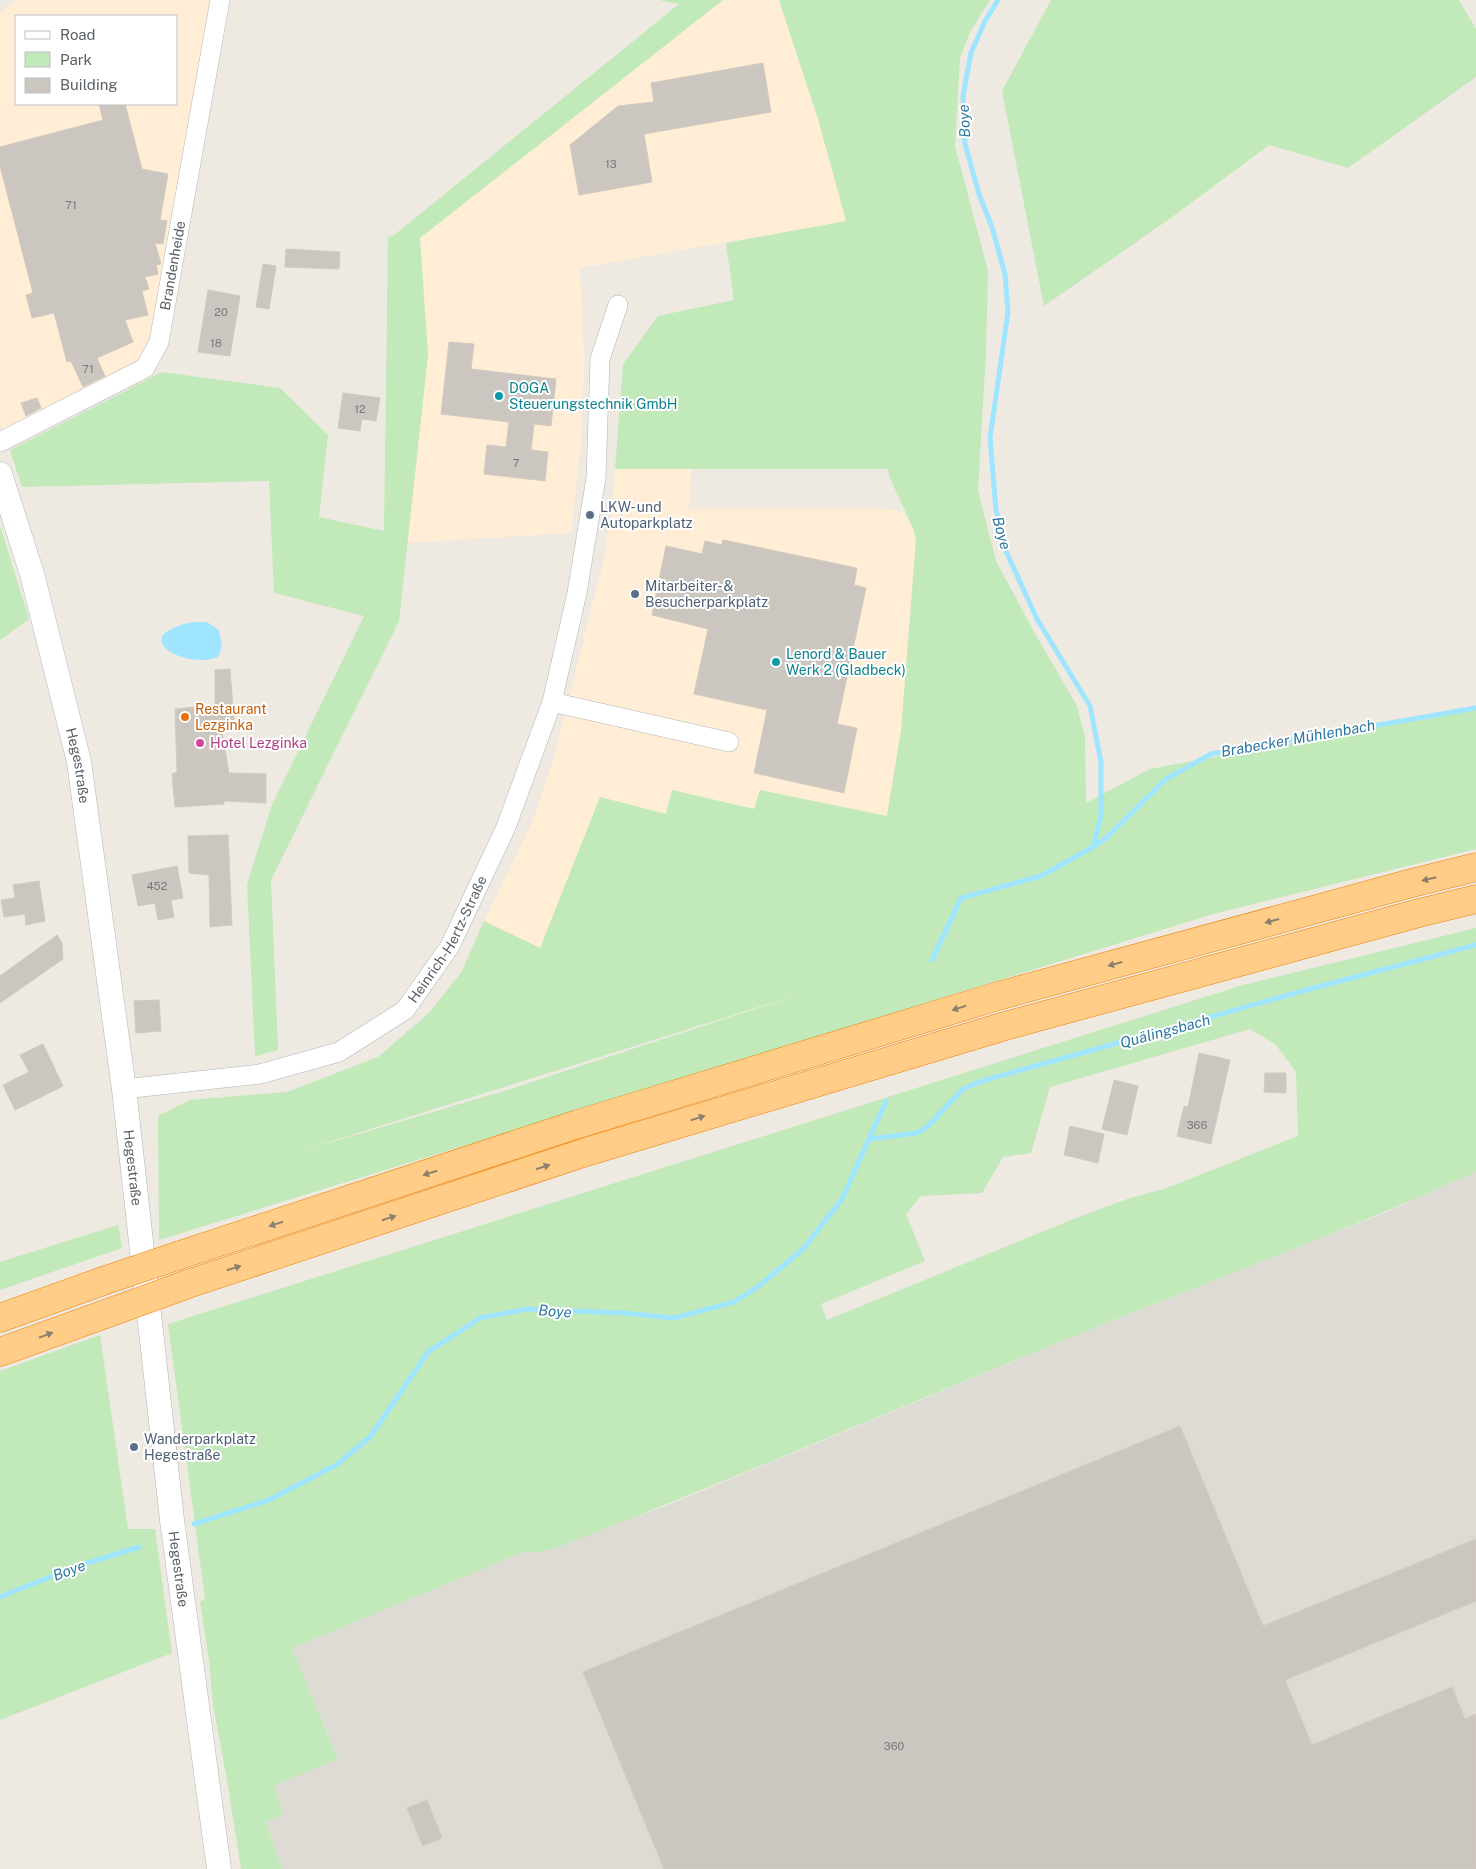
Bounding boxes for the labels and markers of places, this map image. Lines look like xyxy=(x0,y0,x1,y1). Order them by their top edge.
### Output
place label: DOGA Steuerungstechnik GmbH xyxy=(509,380,678,412)
marker: DOGA Steuerungstechnik GmbH xyxy=(493,390,505,402)
place label: LKW- und Autoparkplatz xyxy=(600,499,693,531)
marker: LKW- und Autoparkplatz xyxy=(584,509,596,521)
place label: Mitarbeiter- & Besucherparkplatz xyxy=(645,578,768,610)
marker: Mitarbeiter- & Besucherparkplatz xyxy=(629,588,641,600)
place label: Lenord & Bauer Werk 2 (Gladbeck) xyxy=(786,646,906,678)
marker: Lenord & Bauer Werk 2 (Gladbeck) xyxy=(770,656,782,668)
place label: Restaurant Lezginka xyxy=(195,701,267,733)
marker: Restaurant Lezginka xyxy=(179,711,191,723)
place label: Hotel Lezginka xyxy=(210,735,307,751)
marker: Hotel Lezginka xyxy=(194,737,206,749)
place label: Wanderparkplatz Hegestraße xyxy=(144,1431,256,1463)
marker: Wanderparkplatz Hegestraße xyxy=(128,1441,140,1453)

